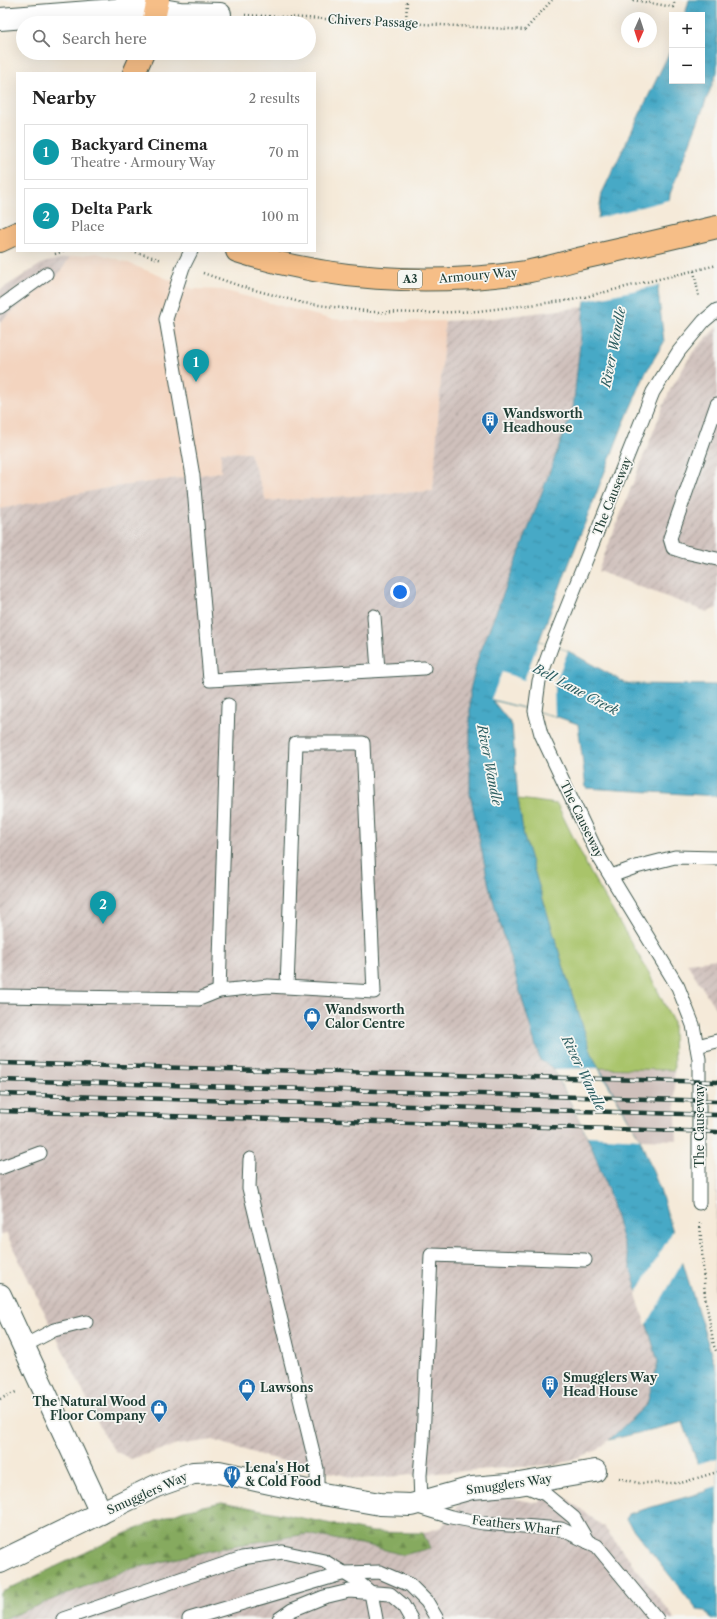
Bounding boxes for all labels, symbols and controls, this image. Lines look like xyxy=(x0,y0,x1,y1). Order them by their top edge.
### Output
street label: Chivers Passage xyxy=(327,11,419,31)
north arrow xyxy=(621,12,657,48)
map controls xyxy=(669,12,705,84)
button: + xyxy=(669,12,705,48)
search box xyxy=(16,16,316,60)
icon: search xyxy=(30,27,52,49)
text: Search here xyxy=(62,29,147,48)
button: − xyxy=(669,48,705,84)
text: Nearby xyxy=(32,88,96,108)
text: 2 results xyxy=(249,90,300,106)
text: Backyard Cinema xyxy=(71,135,208,154)
text: 1 xyxy=(43,144,49,160)
text: 70 m xyxy=(269,144,299,160)
text: Theatre · Armoury Way xyxy=(71,154,216,170)
text: Delta Park xyxy=(71,199,152,218)
text: 2 xyxy=(42,208,50,224)
text: 100 m xyxy=(261,208,299,224)
text: Place xyxy=(71,218,104,234)
street label: Armoury Way xyxy=(437,264,518,286)
road number: A3 xyxy=(398,270,422,288)
water label: River Wandle xyxy=(597,305,629,390)
pin: 1 xyxy=(183,349,209,382)
place label: Wandsworth Headhouse xyxy=(502,406,583,435)
building icon: Wandsworth Headhouse xyxy=(480,410,500,435)
street label: The Causeway xyxy=(589,454,635,537)
your location xyxy=(390,582,410,602)
water label: Bell Lane Creek xyxy=(530,659,622,718)
water label: River Wandle xyxy=(474,722,506,807)
street label: The Causeway xyxy=(557,778,607,860)
pin: 2 xyxy=(90,891,116,924)
place label: Wandsworth Calor Centre xyxy=(324,1002,405,1031)
shop icon: Wandsworth Calor Centre xyxy=(302,1006,322,1031)
water label: River Wandle xyxy=(558,1032,609,1114)
street label: The Causeway xyxy=(692,1084,707,1168)
place label: Smugglers Way Head House xyxy=(563,1370,658,1399)
building icon: Smugglers Way Head House xyxy=(540,1374,560,1399)
shop icon: Lawsons xyxy=(237,1377,257,1402)
place label: Lawsons xyxy=(260,1380,314,1395)
place label: The Natural Wood Floor Company xyxy=(32,1394,147,1423)
shop icon: The Natural Wood Floor Company xyxy=(149,1398,169,1423)
place label: Lena's Hot & Cold Food xyxy=(245,1460,321,1489)
restaurant icon: Lena's Hot & Cold Food xyxy=(222,1464,242,1489)
street label: Smugglers Way xyxy=(104,1468,190,1517)
street label: Smugglers Way xyxy=(465,1471,553,1497)
street label: Feathers Wharf xyxy=(471,1512,563,1538)

